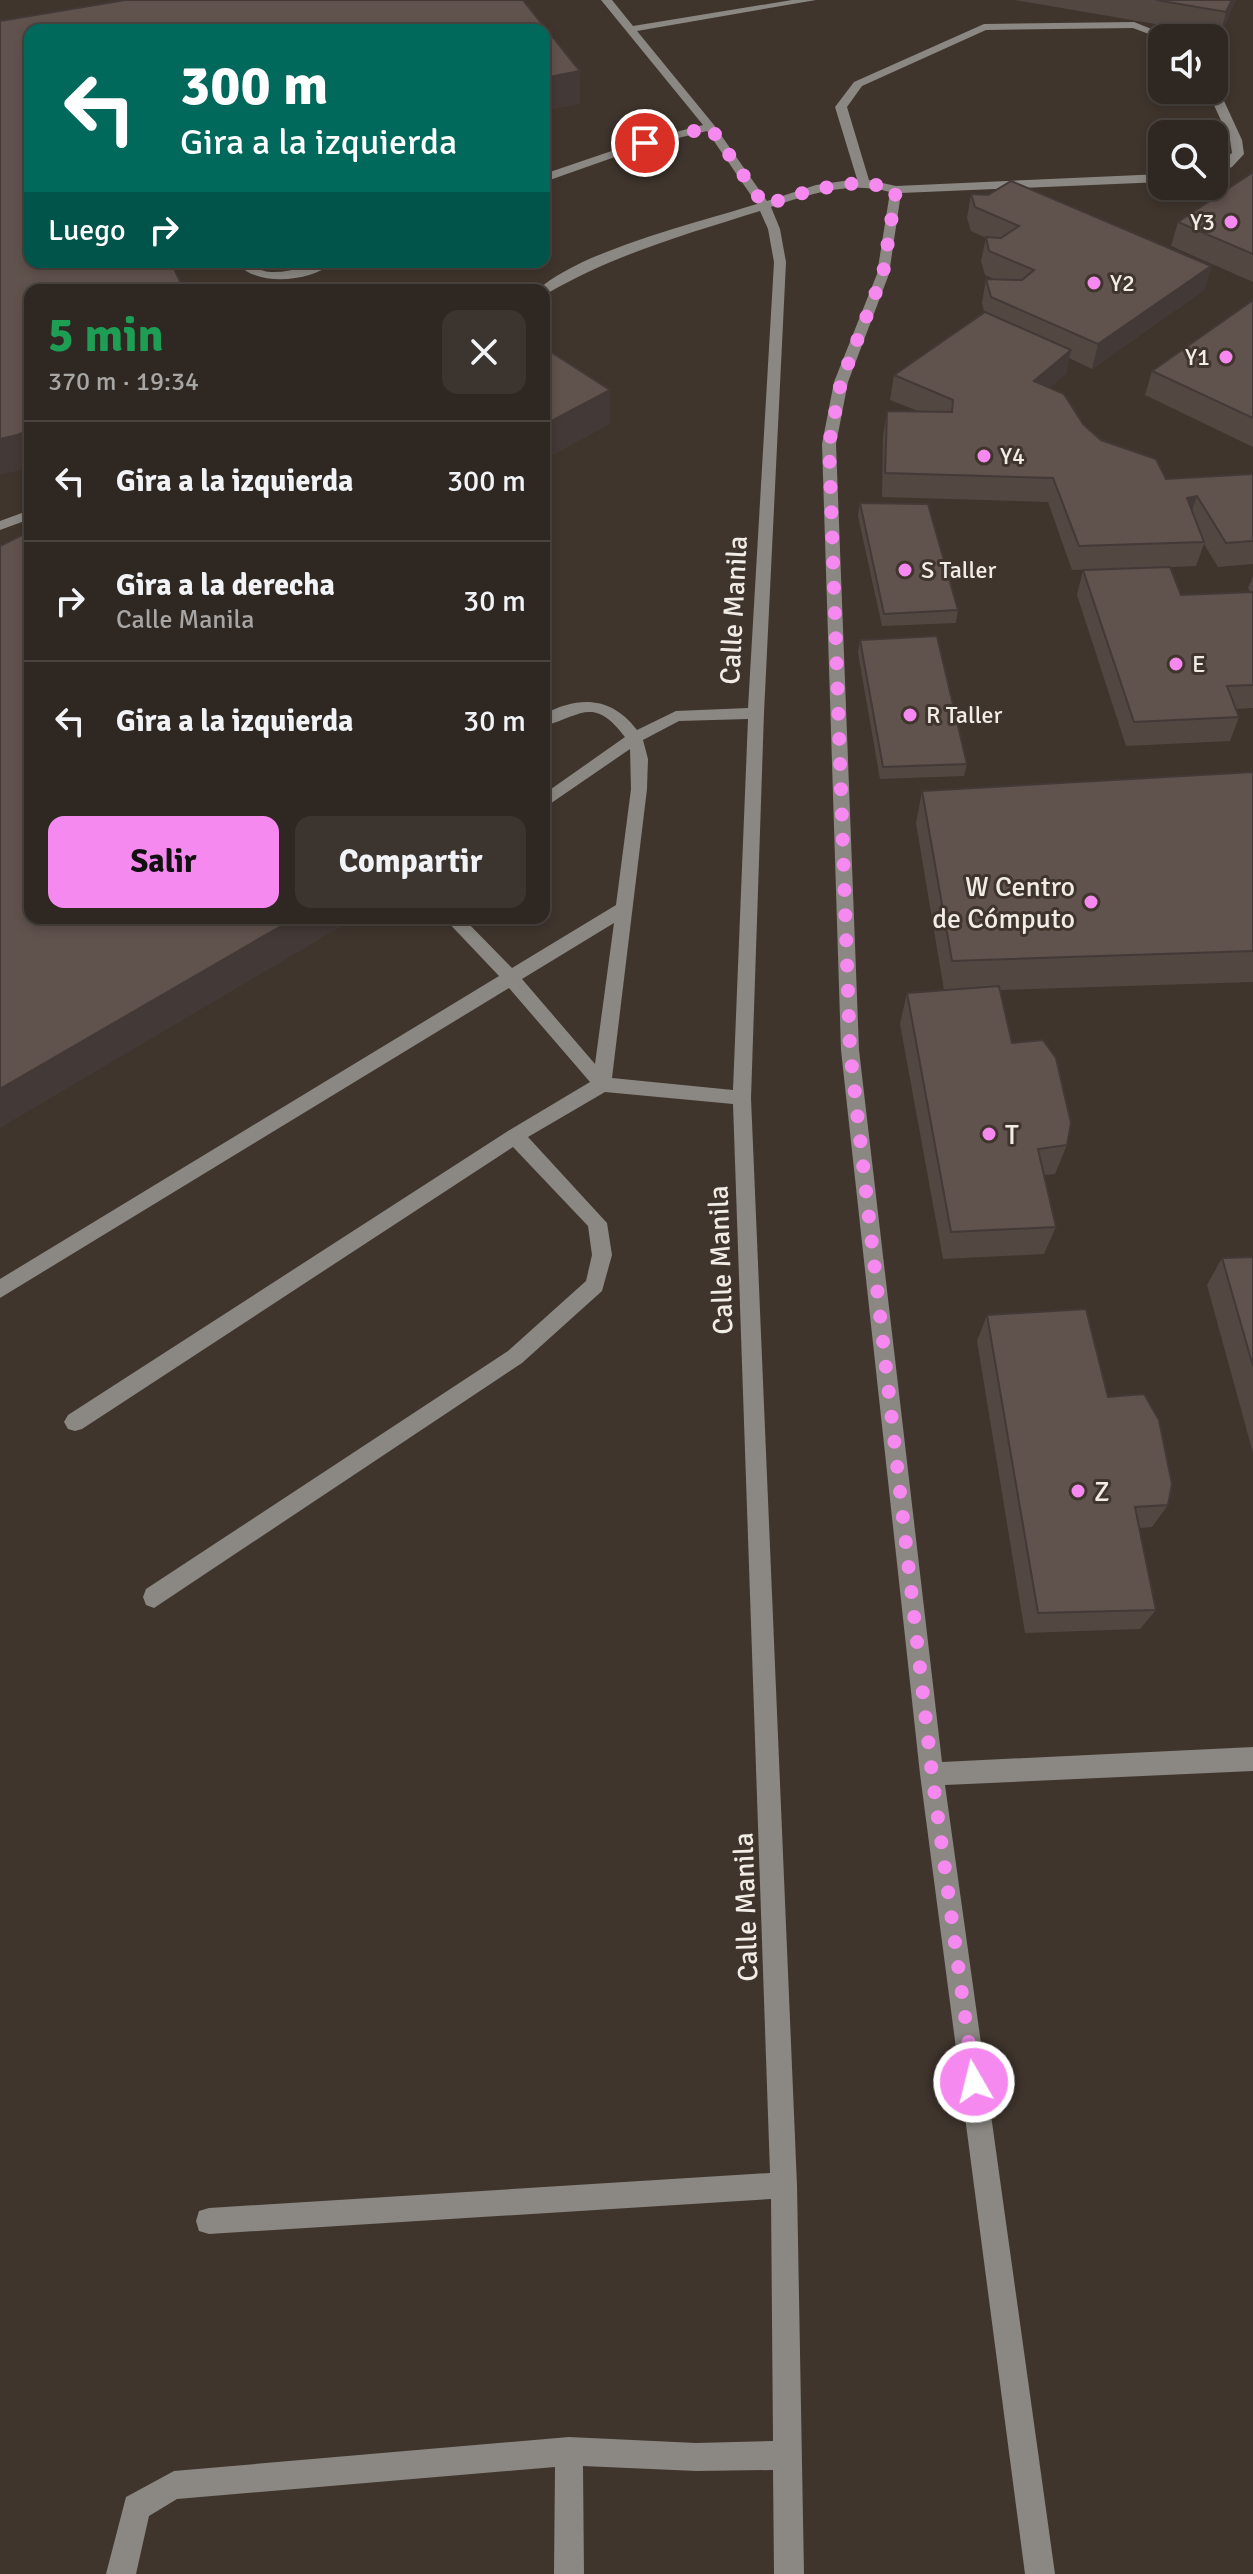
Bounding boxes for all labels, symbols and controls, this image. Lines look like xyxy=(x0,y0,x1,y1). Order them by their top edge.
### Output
map controls xyxy=(1148,24,1228,200)
button: sound xyxy=(1148,24,1228,104)
text: 300 m xyxy=(180,51,328,120)
icon: left xyxy=(48,56,152,160)
pin xyxy=(611,109,679,177)
text: Gira a la izquierda xyxy=(180,120,457,165)
button: search xyxy=(1148,120,1228,200)
icon: arrive xyxy=(623,121,667,165)
place label: Y3 xyxy=(1190,207,1215,237)
icon: right xyxy=(142,208,186,252)
text: Luego xyxy=(48,212,126,249)
marker: Y3 xyxy=(1222,213,1240,231)
place label: Y2 xyxy=(1110,268,1135,298)
marker: Y2 xyxy=(1085,274,1103,292)
text: 5 min xyxy=(48,306,164,365)
button: close xyxy=(442,310,526,394)
place label: Y1 xyxy=(1185,342,1210,372)
marker: Y1 xyxy=(1217,348,1235,366)
text: 370 m · 19:34 xyxy=(48,366,199,398)
place label: Y4 xyxy=(1000,441,1025,471)
marker: Y4 xyxy=(975,447,993,465)
icon: left xyxy=(48,459,92,503)
text: Gira a la izquierda xyxy=(116,463,353,500)
text: 300 m xyxy=(447,463,526,500)
street label: Calle Manila xyxy=(713,535,755,685)
place label: S Taller xyxy=(921,555,996,585)
marker: S Taller xyxy=(896,561,914,579)
text: Gira a la derecha xyxy=(116,567,335,604)
icon: right xyxy=(48,579,92,623)
text: 30 m xyxy=(463,583,526,620)
text: Calle Manila xyxy=(116,604,254,636)
place label: E xyxy=(1192,649,1206,679)
marker: E xyxy=(1167,655,1185,673)
icon: left xyxy=(48,699,92,743)
place label: R Taller xyxy=(926,700,1003,730)
text: Gira a la izquierda xyxy=(116,703,353,740)
text: 30 m xyxy=(463,703,526,740)
marker: R Taller xyxy=(901,706,919,724)
button: Salir xyxy=(48,816,279,908)
button: Compartir xyxy=(295,816,526,908)
place label: W Centro de Cómputo xyxy=(932,870,1075,936)
marker: W Centro de Cómputo xyxy=(1082,893,1100,911)
place label: T xyxy=(1005,1118,1019,1152)
marker: T xyxy=(980,1125,998,1143)
street label: Calle Manila xyxy=(701,1185,741,1335)
place label: Z xyxy=(1094,1475,1110,1509)
marker: Z xyxy=(1069,1482,1087,1500)
street label: Calle Manila xyxy=(726,1832,766,1982)
position arrow xyxy=(932,2040,1016,2124)

